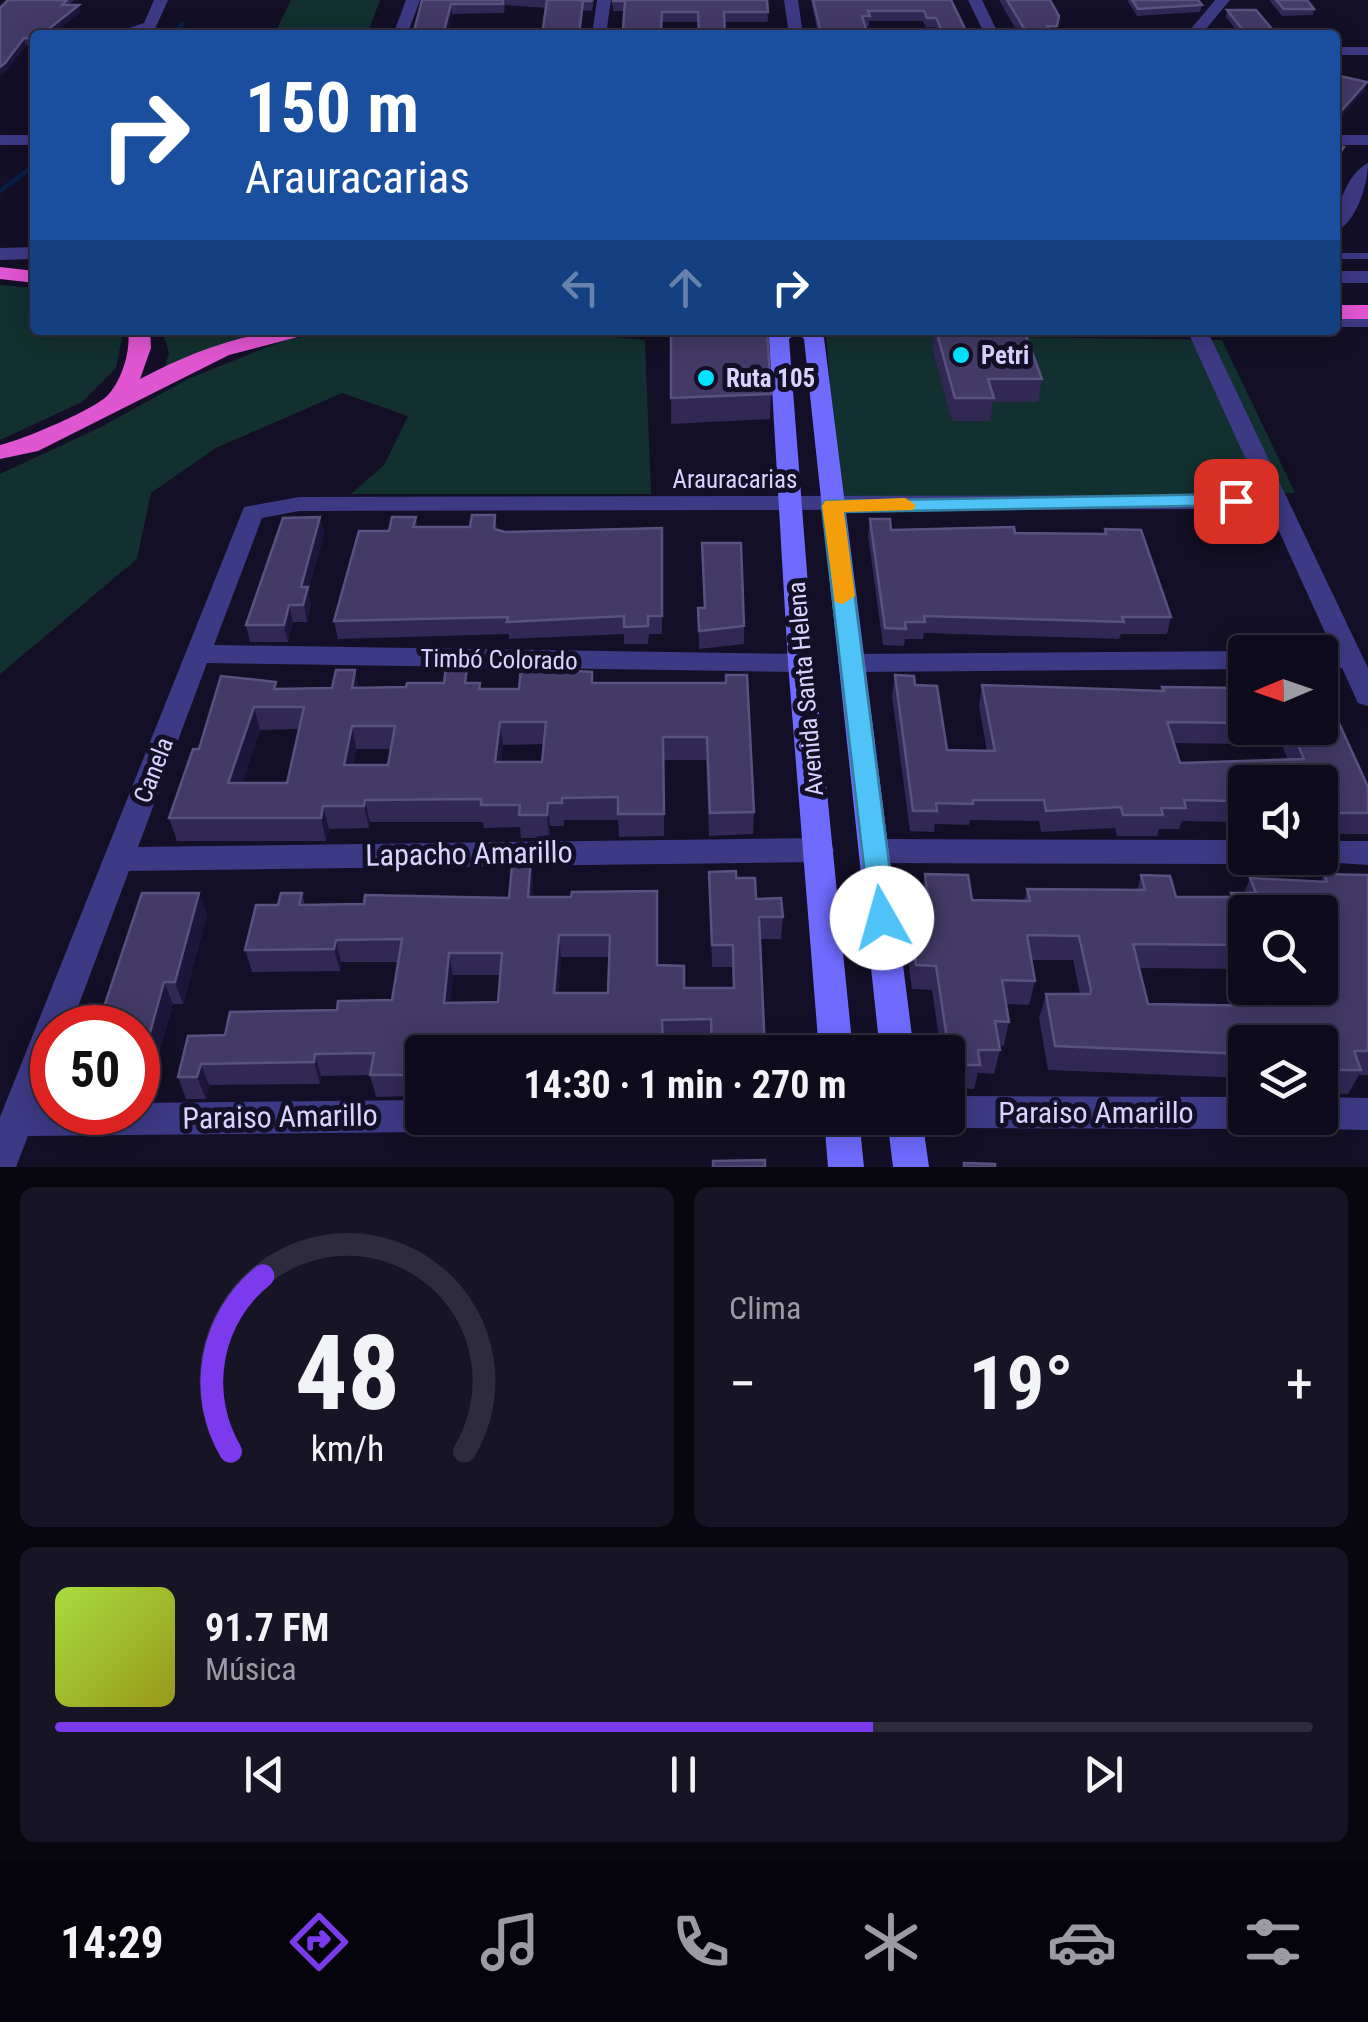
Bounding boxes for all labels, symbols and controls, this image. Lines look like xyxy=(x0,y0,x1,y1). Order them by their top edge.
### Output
text: 150 m xyxy=(245,67,419,149)
icon: right xyxy=(80,70,210,200)
text: Arauracarias xyxy=(245,151,470,204)
icon: left xyxy=(553,260,608,315)
icon: ahead xyxy=(658,260,713,315)
icon: right xyxy=(763,260,818,315)
place label: Petri xyxy=(981,341,1029,370)
marker: Petri xyxy=(950,344,972,366)
place label: Ruta 105 xyxy=(726,364,815,393)
marker: Ruta 105 xyxy=(695,367,717,389)
pin xyxy=(1194,459,1279,544)
street label: Arauracarias xyxy=(673,465,797,494)
icon: arrive xyxy=(1209,474,1264,529)
street label: Avenida Santa Helena xyxy=(782,581,829,797)
north arrow xyxy=(1228,635,1338,745)
map controls xyxy=(1228,635,1338,1135)
street label: Timbó Colorado xyxy=(420,644,578,675)
street label: Canela xyxy=(128,733,179,807)
button: sound xyxy=(1228,765,1338,875)
street label: Lapacho Amarillo xyxy=(365,834,573,873)
position arrow xyxy=(830,866,934,970)
button: search xyxy=(1228,895,1338,1005)
speed limit sign: 50 xyxy=(30,1005,160,1135)
button: layers xyxy=(1228,1025,1338,1135)
text: 14:30 · 1 min · 270 m xyxy=(524,1063,846,1107)
street label: Paraiso Amarillo xyxy=(998,1095,1194,1130)
street label: Paraiso Amarillo xyxy=(182,1097,378,1136)
text: Clima xyxy=(729,1289,801,1327)
text: 48 xyxy=(294,1313,400,1434)
text: 19° xyxy=(969,1339,1074,1427)
text: − xyxy=(729,1352,757,1416)
text: + xyxy=(1286,1352,1313,1416)
text: km/h xyxy=(310,1428,384,1470)
text: 91.7 FM xyxy=(205,1606,329,1650)
text: Música xyxy=(205,1650,297,1688)
icon: previous xyxy=(237,1747,292,1802)
icon: pause xyxy=(656,1747,711,1802)
icon: next xyxy=(1076,1747,1131,1802)
icon: directions xyxy=(284,1907,354,1977)
icon: music xyxy=(475,1907,545,1977)
icon: phone xyxy=(666,1907,736,1977)
icon: climate xyxy=(856,1907,926,1977)
icon: car xyxy=(1047,1907,1117,1977)
icon: filters xyxy=(1238,1907,1308,1977)
text: 14:29 xyxy=(60,1916,164,1969)

